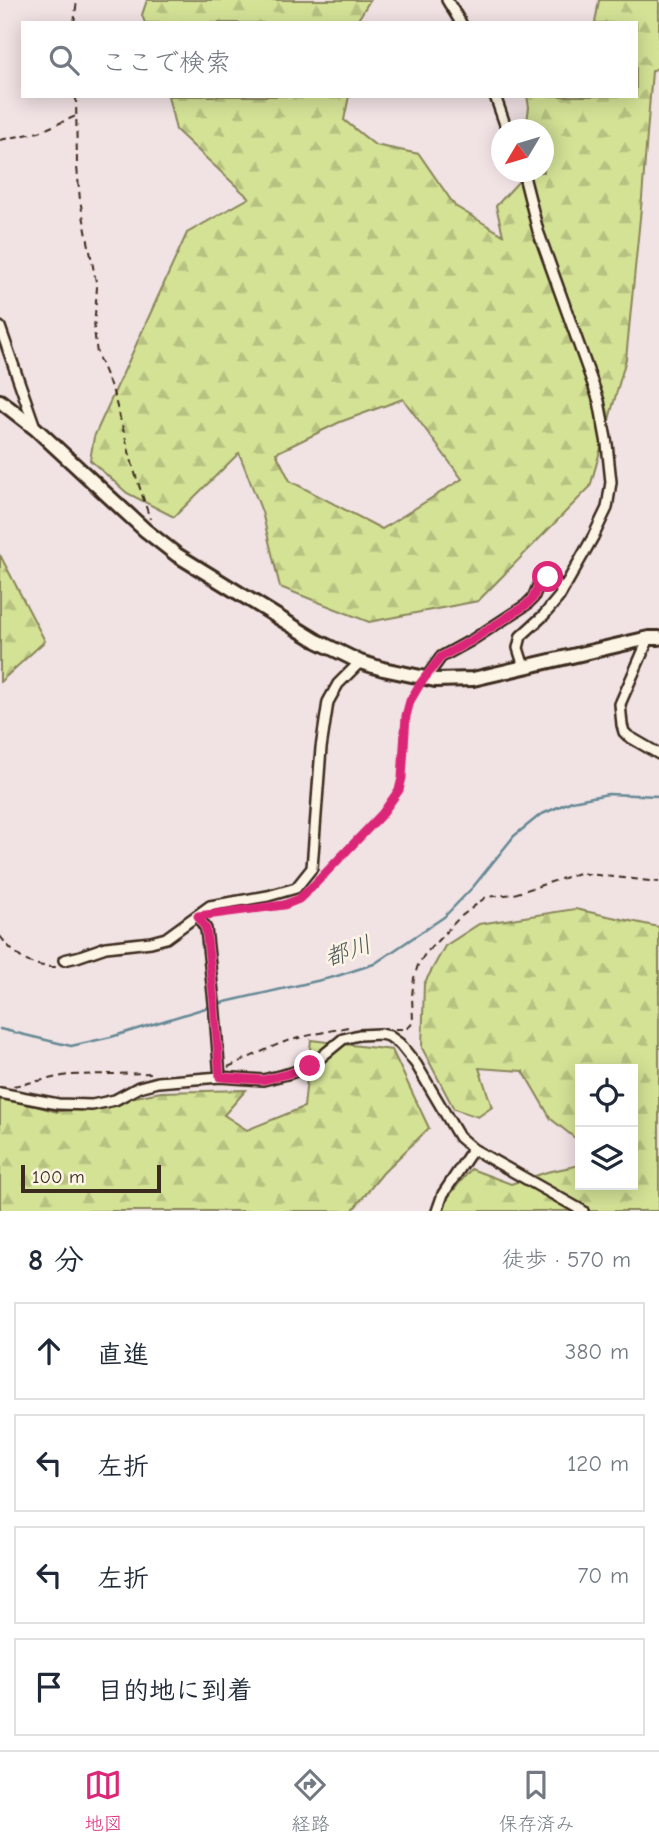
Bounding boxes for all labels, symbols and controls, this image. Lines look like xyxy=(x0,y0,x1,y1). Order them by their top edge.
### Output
search box xyxy=(21,21,638,98)
icon: search xyxy=(45,41,83,79)
text: ここで検索 xyxy=(101,48,231,78)
north arrow xyxy=(491,119,554,182)
route start xyxy=(532,561,563,592)
water label: 都川 xyxy=(321,930,375,972)
route end xyxy=(294,1050,325,1081)
map controls xyxy=(575,1064,638,1190)
button: locate xyxy=(575,1064,638,1127)
button: layers xyxy=(575,1127,638,1190)
scale bar xyxy=(21,1162,161,1194)
text: 100 m xyxy=(32,1166,85,1188)
text: 8 分 xyxy=(28,1243,84,1278)
text: 徒歩 · 570 m xyxy=(502,1246,631,1273)
icon: ahead xyxy=(30,1332,68,1370)
text: 380 m xyxy=(565,1338,629,1365)
text: 直進 xyxy=(97,1340,149,1370)
icon: left xyxy=(30,1444,68,1482)
text: 120 m xyxy=(567,1450,629,1477)
text: 左折 xyxy=(97,1452,149,1482)
icon: left xyxy=(30,1556,68,1594)
text: 70 m xyxy=(577,1562,629,1589)
text: 左折 xyxy=(97,1564,149,1594)
icon: arrive xyxy=(30,1668,68,1706)
text: 目的地に到着 xyxy=(97,1676,253,1706)
tab: 地図 xyxy=(84,1766,123,1835)
tab: 経路 xyxy=(291,1766,330,1835)
tab: 保存済み xyxy=(498,1766,575,1835)

